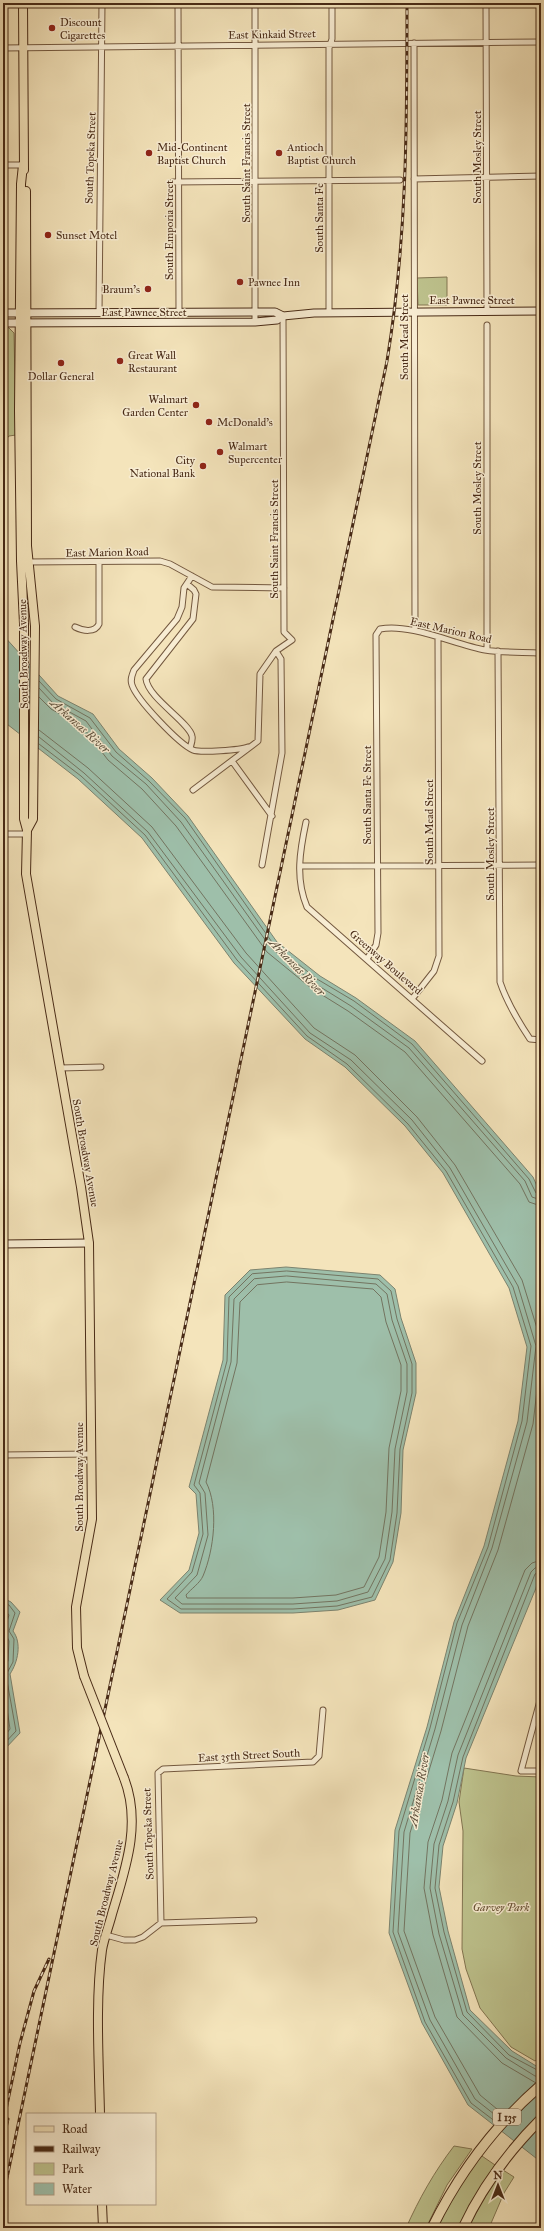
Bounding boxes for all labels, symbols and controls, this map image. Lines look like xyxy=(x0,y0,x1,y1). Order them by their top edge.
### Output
place label: Discount Cigarettes xyxy=(60,16,105,42)
marker: Discount Cigarettes xyxy=(47,23,57,33)
street label: East Kinkaid Street xyxy=(228,27,316,42)
street label: South Saint Francis Street xyxy=(240,103,253,223)
street label: South Mosley Street xyxy=(471,110,484,204)
street label: South Topeka Street xyxy=(82,112,99,204)
place label: Mid-Continent Baptist Church xyxy=(157,141,228,167)
place label: Antioch Baptist Church xyxy=(286,141,356,167)
marker: Mid-Continent Baptist Church xyxy=(144,148,154,158)
marker: Antioch Baptist Church xyxy=(274,148,284,158)
street label: South Emporia Street xyxy=(163,180,176,280)
street label: South Santa Fe xyxy=(313,183,326,253)
place label: Sunset Motel xyxy=(56,229,117,242)
marker: Sunset Motel xyxy=(43,230,53,240)
place label: Pawnee Inn xyxy=(248,276,300,289)
marker: Pawnee Inn xyxy=(235,277,245,287)
place label: Braum's xyxy=(102,283,140,296)
marker: Braum's xyxy=(143,284,153,294)
street label: South Mead Street xyxy=(398,294,411,380)
street label: East Pawnee Street xyxy=(429,294,515,307)
street label: East Pawnee Street xyxy=(101,306,187,319)
place label: Great Wall Restaurant xyxy=(128,349,177,375)
marker: Great Wall Restaurant xyxy=(115,356,125,366)
marker: Dollar General xyxy=(56,358,66,368)
place label: Dollar General xyxy=(28,370,94,383)
place label: Walmart Garden Center xyxy=(122,393,189,419)
marker: Walmart Garden Center xyxy=(191,400,201,410)
place label: McDonald's xyxy=(217,416,273,429)
marker: McDonald's xyxy=(204,417,214,427)
place label: Walmart Supercenter xyxy=(228,440,283,466)
street label: South Mosley Street xyxy=(471,441,484,535)
marker: Walmart Supercenter xyxy=(215,447,225,457)
place label: City National Bank xyxy=(130,454,196,480)
marker: City National Bank xyxy=(198,461,208,471)
street label: South Saint Francis Street xyxy=(268,479,281,599)
street label: East Marion Road xyxy=(65,545,149,560)
street label: South Broadway Avenue xyxy=(16,599,31,709)
street label: East Marion Road xyxy=(409,615,493,646)
water label: Arkansas River xyxy=(46,694,113,757)
street label: South Santa Fe Street xyxy=(361,745,374,845)
street label: South Mead Street xyxy=(423,779,436,865)
street label: South Mosley Street xyxy=(484,807,497,901)
street label: Greenway Boulevard xyxy=(347,927,425,998)
water label: Arkansas River xyxy=(265,934,329,1000)
street label: South Broadway Avenue xyxy=(70,1098,101,1209)
street label: South Broadway Avenue xyxy=(73,1422,86,1532)
street label: East 35th Street South xyxy=(198,1746,300,1765)
water label: Arkansas River xyxy=(405,1751,433,1830)
street label: South Topeka Street xyxy=(140,1788,157,1880)
street label: South Broadway Avenue xyxy=(87,1838,126,1948)
park label: Garvey Park xyxy=(473,1901,529,1914)
road number: I 135 xyxy=(493,2109,521,2125)
legend xyxy=(26,2113,156,2205)
text: Road xyxy=(62,2122,88,2136)
text: Railway xyxy=(62,2142,101,2156)
text: Park xyxy=(62,2162,84,2176)
north arrow xyxy=(478,2165,518,2205)
text: N xyxy=(493,2169,503,2182)
text: Water xyxy=(62,2182,92,2196)

